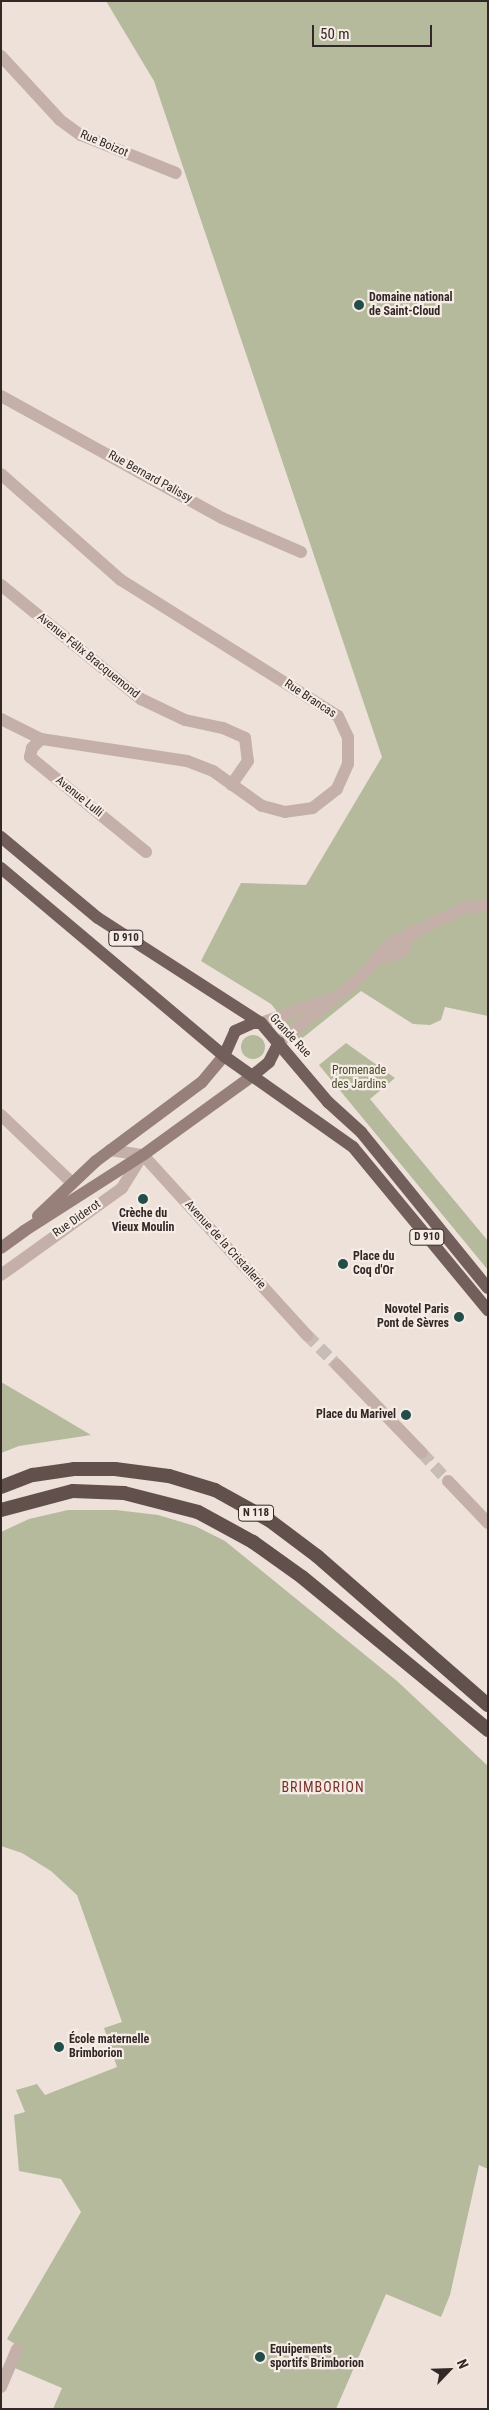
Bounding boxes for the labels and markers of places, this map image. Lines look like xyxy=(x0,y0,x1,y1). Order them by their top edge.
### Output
place label: Domaine national de Saint-Cloud xyxy=(369,291,453,319)
marker: Domaine national de Saint-Cloud xyxy=(353,299,365,311)
marker: Crèche du Vieux Moulin xyxy=(137,1193,149,1205)
place label: Crèche du Vieux Moulin xyxy=(112,1207,174,1235)
place label: Place du Coq d'Or xyxy=(353,1250,394,1278)
marker: Place du Coq d'Or xyxy=(337,1258,349,1270)
place label: Novotel Paris Pont de Sèvres xyxy=(377,1303,449,1331)
marker: Novotel Paris Pont de Sèvres xyxy=(453,1311,465,1323)
place label: Place du Marivel xyxy=(316,1408,396,1422)
marker: Place du Marivel xyxy=(400,1409,412,1421)
place label: École maternelle Brimborion xyxy=(69,2033,149,2061)
marker: École maternelle Brimborion xyxy=(53,2041,65,2053)
place label: Equipements sportifs Brimborion xyxy=(270,2343,364,2371)
marker: Equipements sportifs Brimborion xyxy=(254,2351,266,2363)

